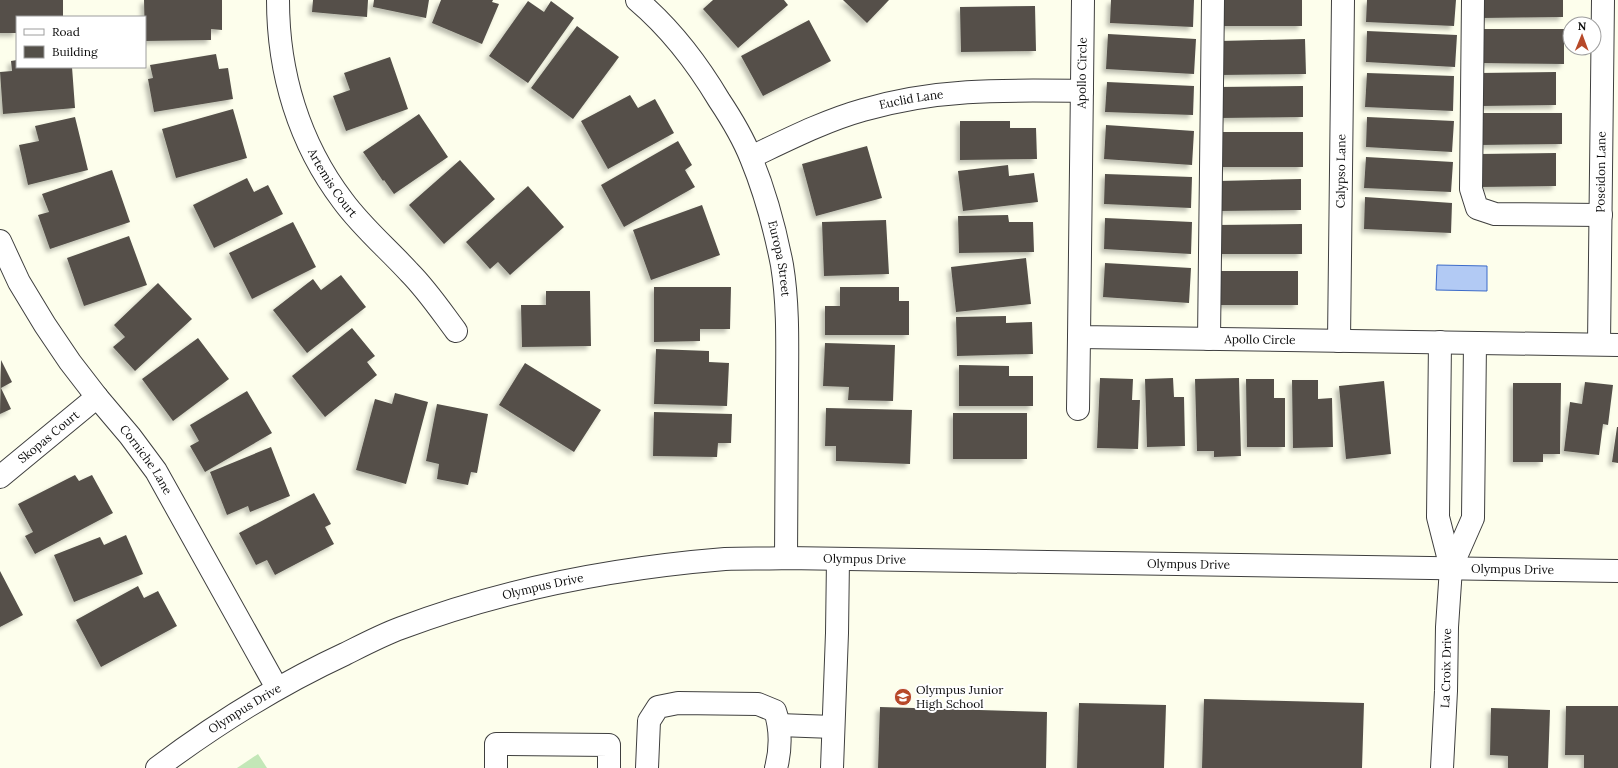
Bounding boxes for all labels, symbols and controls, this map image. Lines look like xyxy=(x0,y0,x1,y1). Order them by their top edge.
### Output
legend xyxy=(16,16,146,68)
north arrow xyxy=(1562,16,1602,56)
text: N xyxy=(1578,19,1587,33)
text: Road xyxy=(52,24,80,39)
street label: Apollo Circle xyxy=(1073,37,1090,110)
text: Building xyxy=(52,44,98,59)
street label: Euclid Lane xyxy=(877,86,945,112)
street label: Poseidon Lane xyxy=(1593,131,1608,213)
street label: Calypso Lane xyxy=(1333,133,1348,208)
street label: Artemis Court xyxy=(305,145,361,220)
street label: Europa Street xyxy=(765,219,794,298)
street label: Apollo Circle xyxy=(1223,331,1296,347)
street label: Skopas Court xyxy=(15,407,82,466)
street label: Corniche Lane xyxy=(117,421,176,497)
street label: Olympus Drive xyxy=(823,551,907,567)
street label: Olympus Drive xyxy=(1147,556,1231,572)
street label: Olympus Drive xyxy=(1471,561,1555,577)
street label: Olympus Drive xyxy=(500,570,585,602)
street label: La Croix Drive xyxy=(1437,627,1454,708)
street label: Olympus Drive xyxy=(205,680,284,737)
place label: Olympus Junior High School xyxy=(916,682,1004,711)
school or university icon: Olympus Junior High School xyxy=(893,687,913,707)

